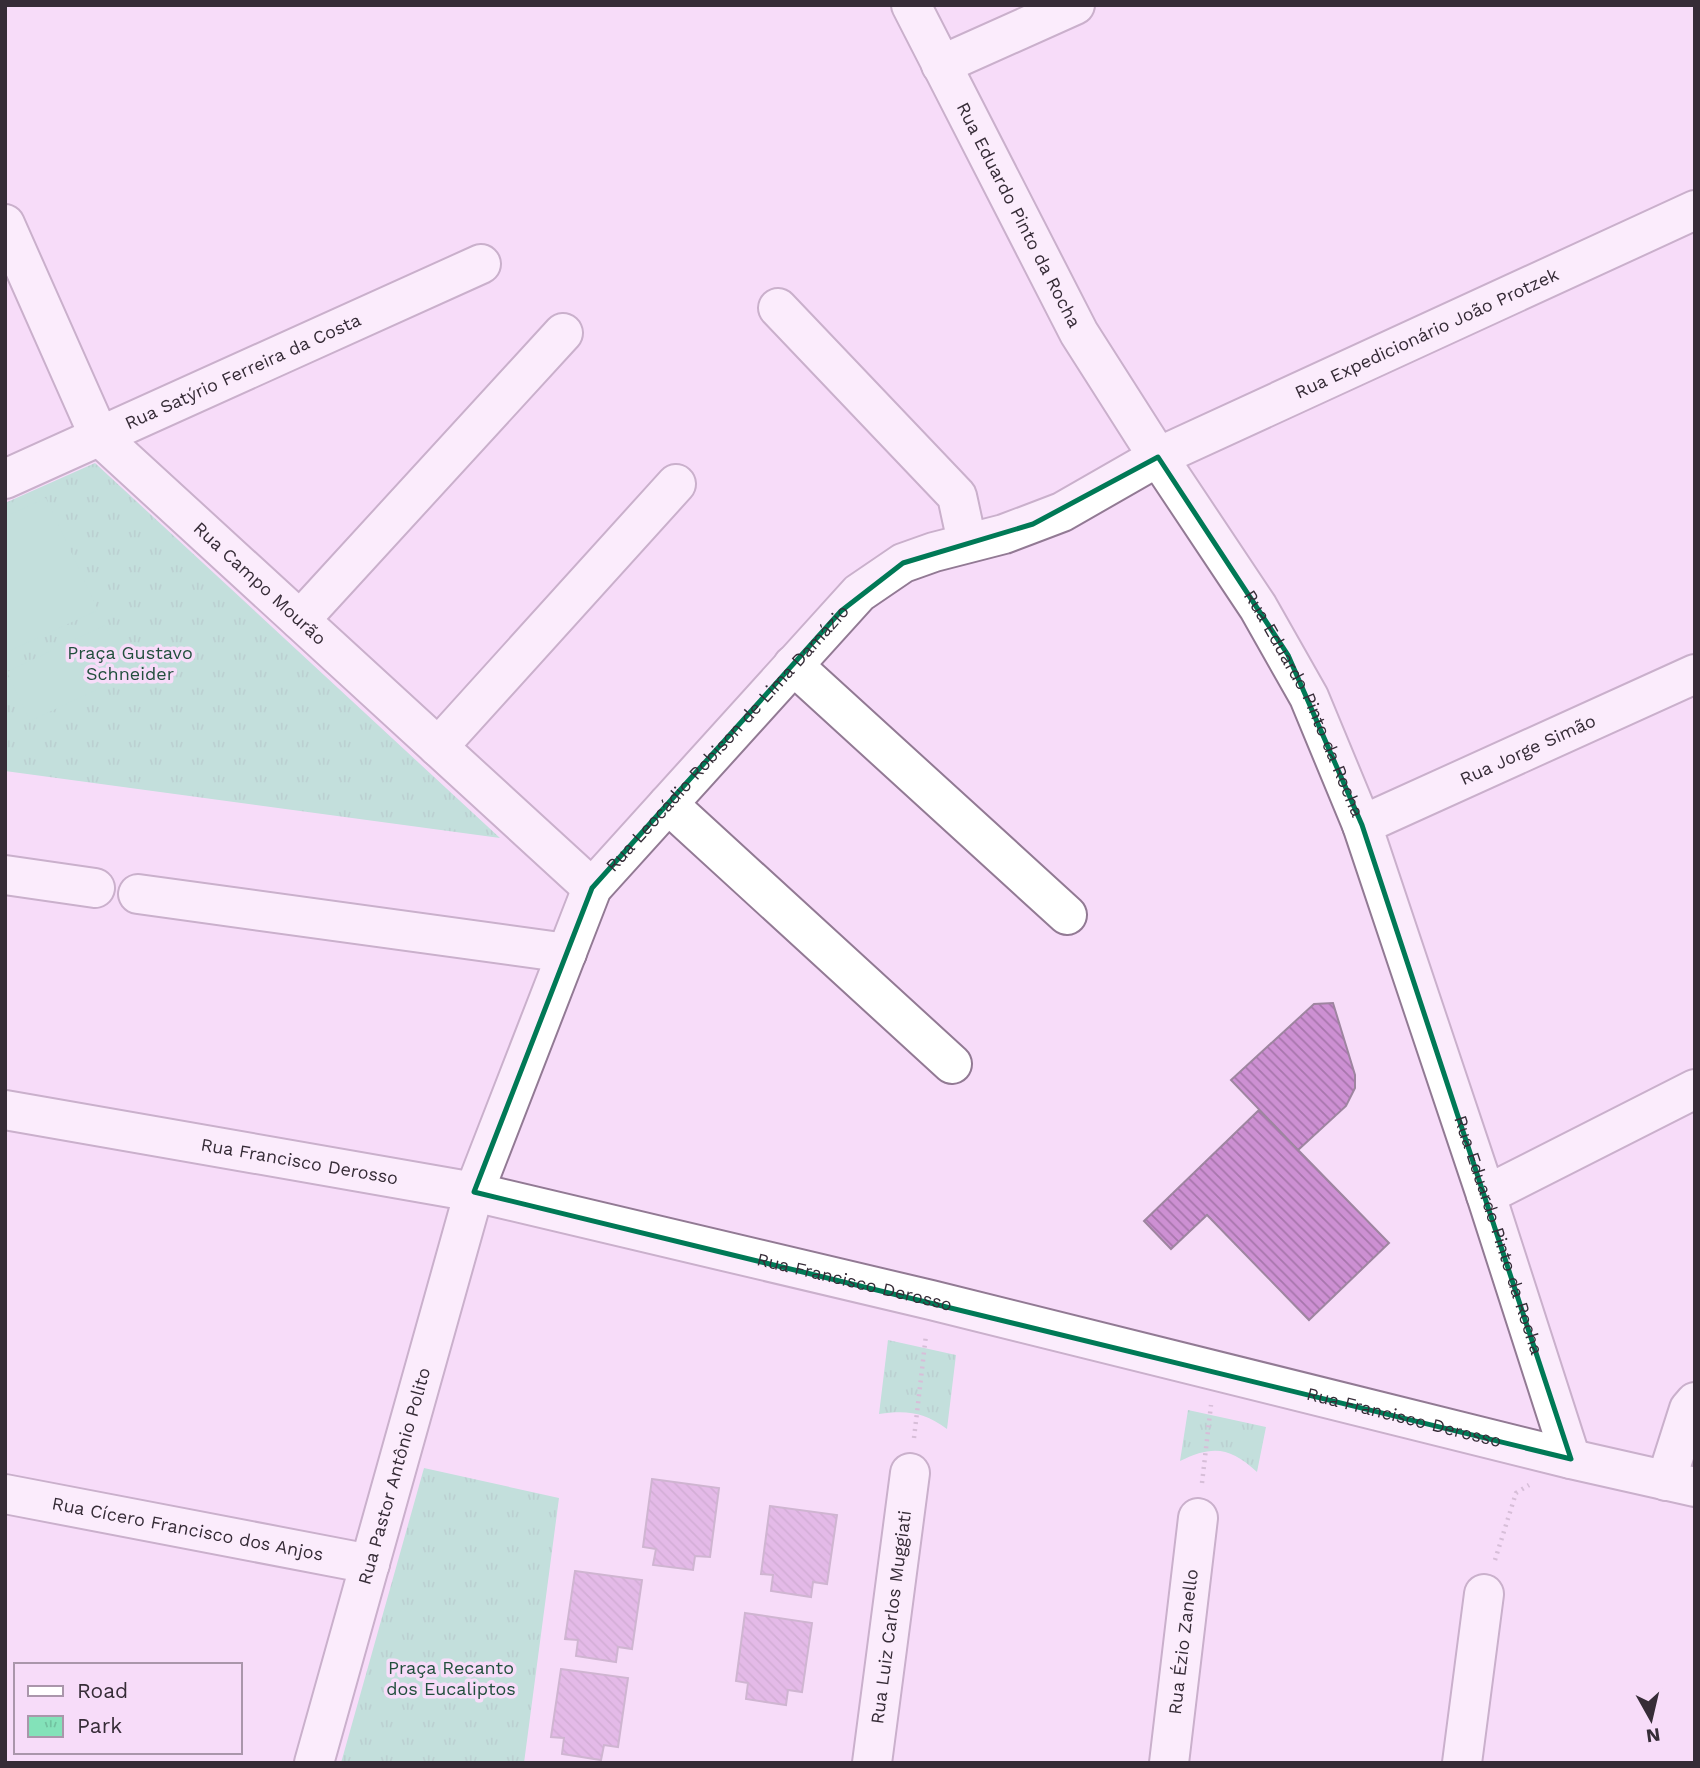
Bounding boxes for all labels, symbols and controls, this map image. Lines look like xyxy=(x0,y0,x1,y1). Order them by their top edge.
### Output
street label: Rua Eduardo Pinto da Rocha xyxy=(953,99,1085,331)
street label: Rua Expedicionário João Protzek xyxy=(1291,263,1562,403)
street label: Rua Satýrio Ferreira da Costa xyxy=(121,309,364,433)
street label: Rua Campo Mourão xyxy=(190,517,331,649)
street label: Rua Eduardo Pinto da Rocha xyxy=(1240,586,1368,820)
street label: Rua Leocádio Robison de Lima Damázio xyxy=(601,600,853,876)
park label: Praça Gustavo Schneider xyxy=(67,642,193,684)
street label: Rua Jorge Simão xyxy=(1456,710,1599,789)
street label: Rua Eduardo Pinto da Rocha xyxy=(1450,1113,1548,1357)
street label: Rua Francisco Derosso xyxy=(199,1133,400,1189)
street label: Rua Francisco Derosso xyxy=(755,1248,954,1315)
street label: Rua Pastor Antônio Polito xyxy=(353,1365,434,1587)
street label: Rua Francisco Derosso xyxy=(1305,1383,1504,1451)
street label: Rua Cícero Francisco dos Anjos xyxy=(50,1492,325,1565)
street label: Rua Luiz Carlos Muggiati xyxy=(866,1509,915,1725)
street label: Rua Ézio Zanello xyxy=(1164,1568,1202,1716)
park label: Praça Recanto dos Eucaliptos xyxy=(386,1657,516,1699)
legend xyxy=(14,1663,242,1754)
text: Road xyxy=(77,1678,128,1703)
north arrow xyxy=(1616,1684,1686,1754)
text: Park xyxy=(77,1713,122,1738)
text: N xyxy=(1645,1723,1662,1748)

